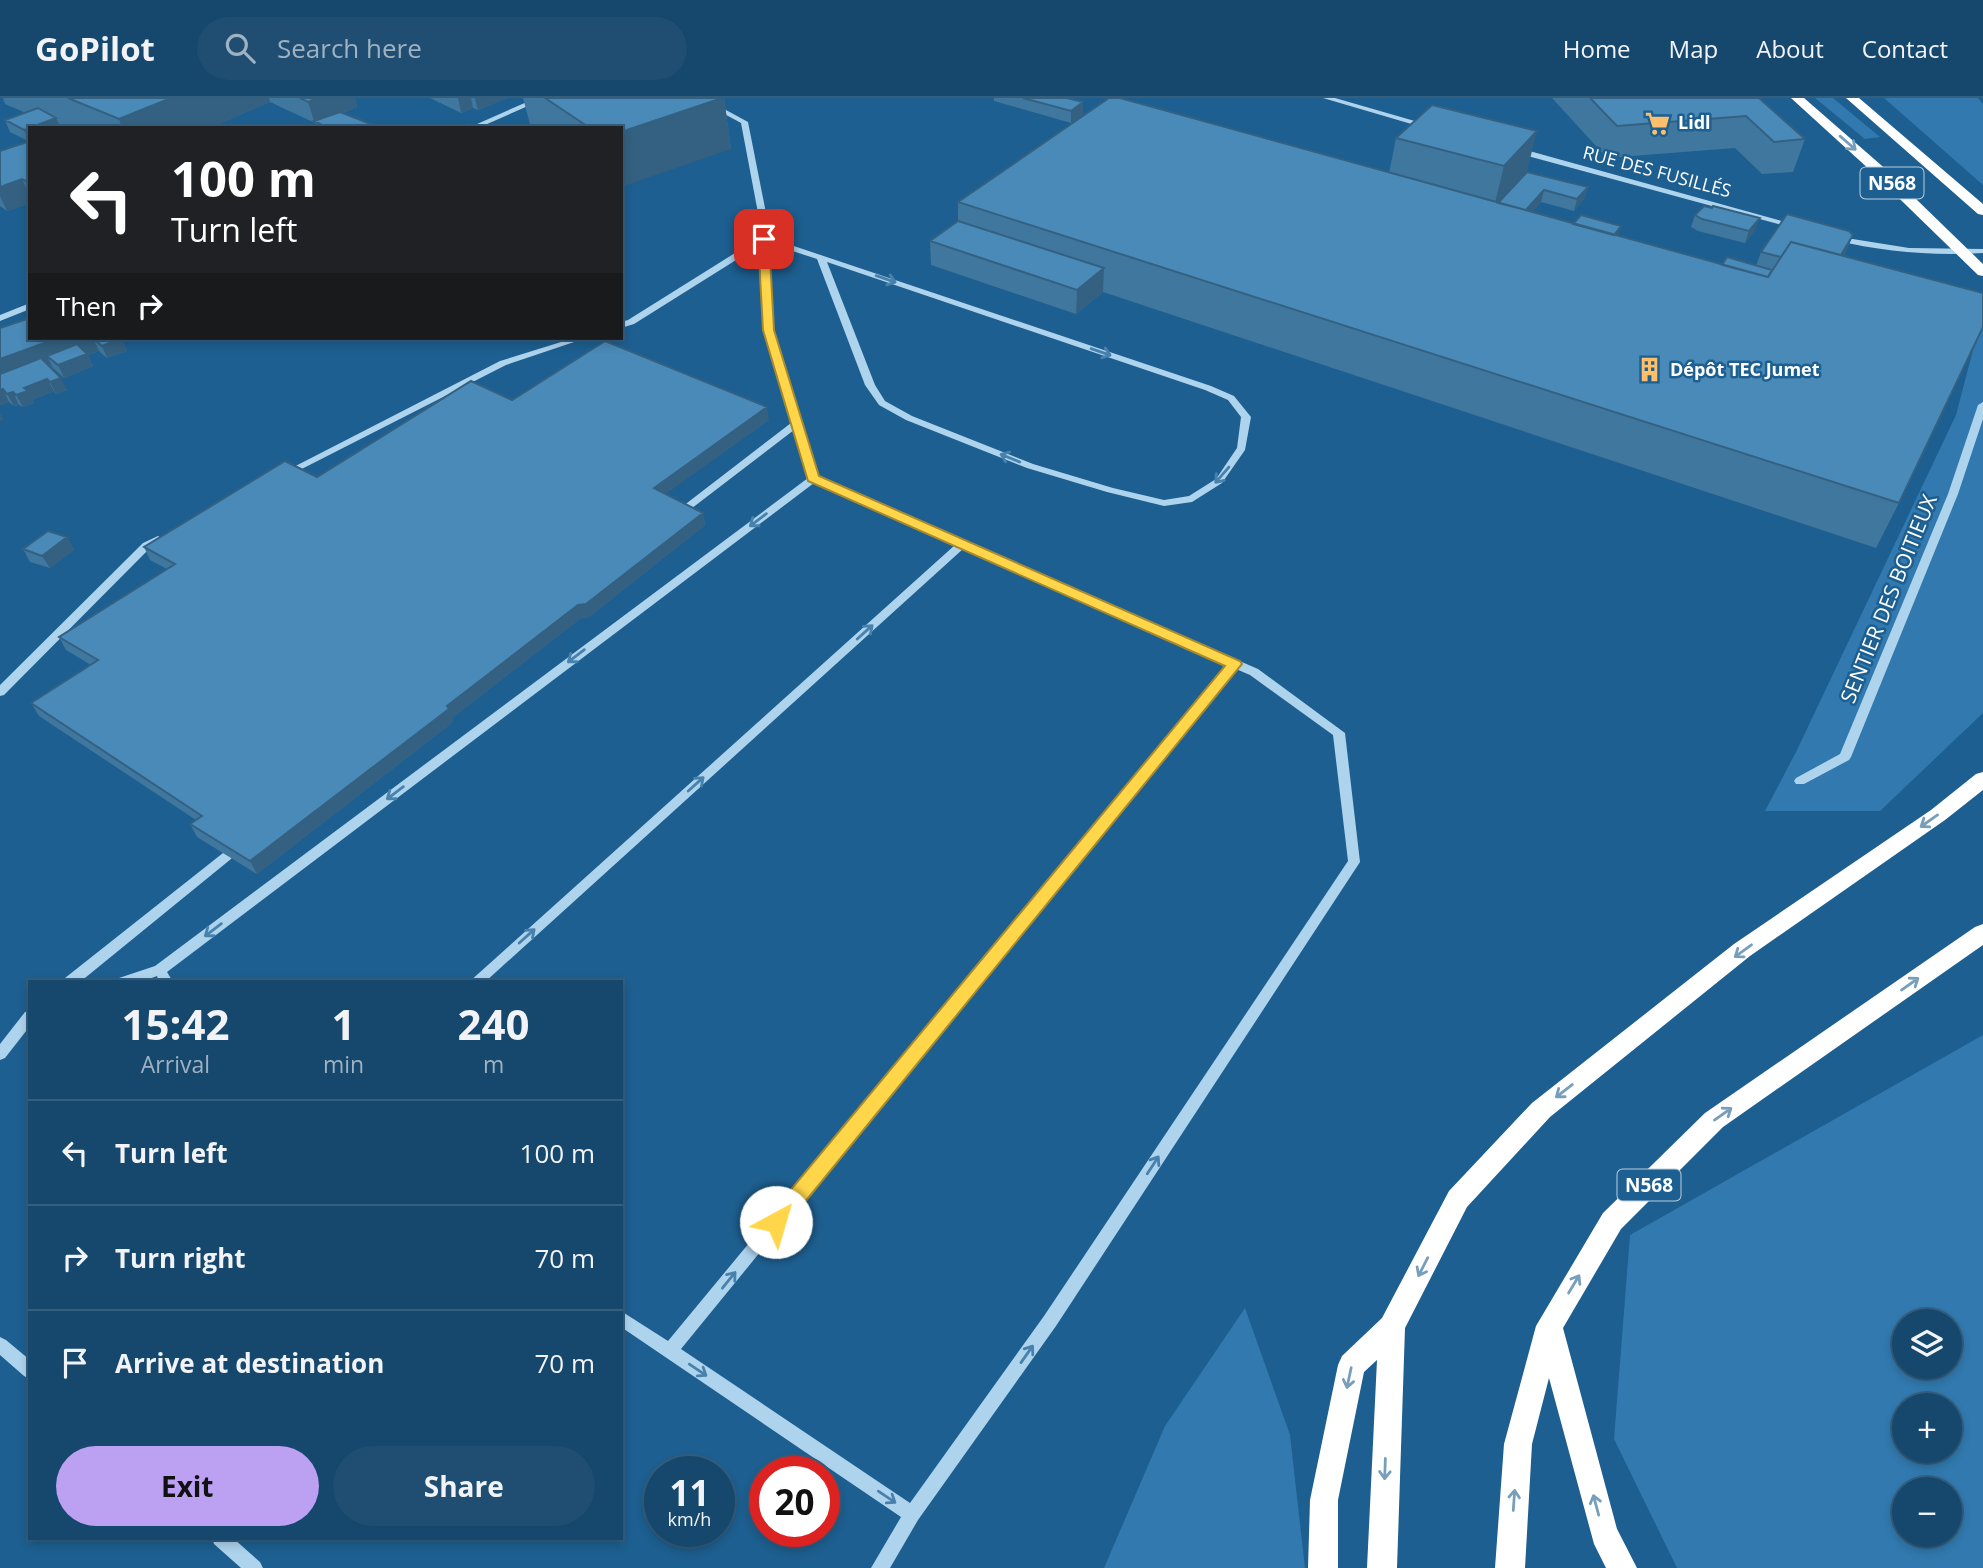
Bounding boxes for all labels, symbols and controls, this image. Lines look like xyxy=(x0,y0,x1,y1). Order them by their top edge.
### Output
search box xyxy=(197,17,687,80)
text: GoPilot xyxy=(35,26,155,71)
icon: search xyxy=(221,29,259,67)
text: Search here xyxy=(277,30,422,66)
text: Home xyxy=(1563,32,1631,65)
text: Map xyxy=(1669,32,1718,65)
text: About xyxy=(1756,32,1824,65)
text: Contact xyxy=(1862,32,1948,65)
supermarket icon: Lidl xyxy=(1644,109,1672,137)
place label: Lidl xyxy=(1678,110,1711,134)
one-way arrow xyxy=(1839,135,1857,151)
street label: RUE DES FUSILLÉS xyxy=(1581,140,1734,202)
text: 100 m xyxy=(171,145,316,211)
icon: left xyxy=(56,154,147,245)
road number: N568 xyxy=(1860,167,1924,198)
text: Turn left xyxy=(171,208,297,251)
pin xyxy=(734,209,794,269)
icon: arrive xyxy=(745,220,783,258)
one-way arrow xyxy=(874,274,896,286)
icon: right xyxy=(131,287,169,325)
text: Then xyxy=(56,288,117,324)
one-way arrow xyxy=(1090,347,1112,359)
building icon: Dépôt TEC Jumet xyxy=(1636,356,1664,384)
place label: Dépôt TEC Jumet xyxy=(1670,357,1820,381)
one-way arrow xyxy=(1000,450,1021,463)
one-way arrow xyxy=(1214,466,1230,484)
street label: SENTIER DES BOITIEUX xyxy=(1833,489,1943,707)
one-way arrow xyxy=(750,512,768,527)
one-way arrow xyxy=(856,624,874,640)
one-way arrow xyxy=(568,649,586,664)
one-way arrow xyxy=(687,776,705,792)
one-way arrow xyxy=(385,785,404,800)
one-way arrow xyxy=(1920,814,1940,828)
one-way arrow xyxy=(204,922,223,937)
one-way arrow xyxy=(518,928,536,944)
one-way arrow xyxy=(1734,943,1752,958)
one-way arrow xyxy=(1900,977,1919,991)
text: 15:42 xyxy=(121,995,229,1052)
text: 1 xyxy=(331,995,356,1052)
text: 240 xyxy=(458,995,530,1052)
text: Arrival xyxy=(141,1048,210,1080)
text: min xyxy=(323,1048,364,1080)
text: m xyxy=(483,1048,504,1080)
one-way arrow xyxy=(1555,1084,1573,1099)
one-way arrow xyxy=(1713,1107,1732,1121)
icon: left xyxy=(56,1134,94,1172)
text: Turn left xyxy=(115,1135,227,1171)
text: 100 m xyxy=(520,1135,595,1171)
one-way arrow xyxy=(1146,1156,1160,1175)
road number: N568 xyxy=(1618,1170,1680,1200)
position arrow xyxy=(739,1185,813,1259)
icon: right xyxy=(56,1239,94,1277)
text: Turn right xyxy=(115,1240,246,1276)
text: 70 m xyxy=(534,1240,595,1276)
one-way arrow xyxy=(1416,1256,1429,1277)
one-way arrow xyxy=(721,1271,736,1289)
one-way arrow xyxy=(1568,1274,1582,1294)
map controls xyxy=(1892,1309,1962,1547)
button: layers xyxy=(1892,1309,1962,1379)
icon: arrive xyxy=(56,1344,94,1382)
text: Arrive at destination xyxy=(115,1345,384,1381)
text: 70 m xyxy=(534,1345,595,1381)
one-way arrow xyxy=(1019,1345,1034,1364)
one-way arrow xyxy=(688,1363,707,1377)
one-way arrow xyxy=(1342,1366,1356,1389)
button: + xyxy=(1892,1393,1962,1463)
button: Exit xyxy=(56,1446,319,1526)
button: Share xyxy=(333,1446,595,1526)
speed limit sign: 20 xyxy=(749,1456,840,1547)
one-way arrow xyxy=(1379,1457,1392,1480)
text: 11 xyxy=(669,1469,710,1516)
button: − xyxy=(1892,1477,1962,1547)
one-way arrow xyxy=(1508,1489,1521,1512)
one-way arrow xyxy=(877,1490,896,1504)
one-way arrow xyxy=(1589,1495,1602,1517)
text: km/h xyxy=(668,1507,711,1531)

